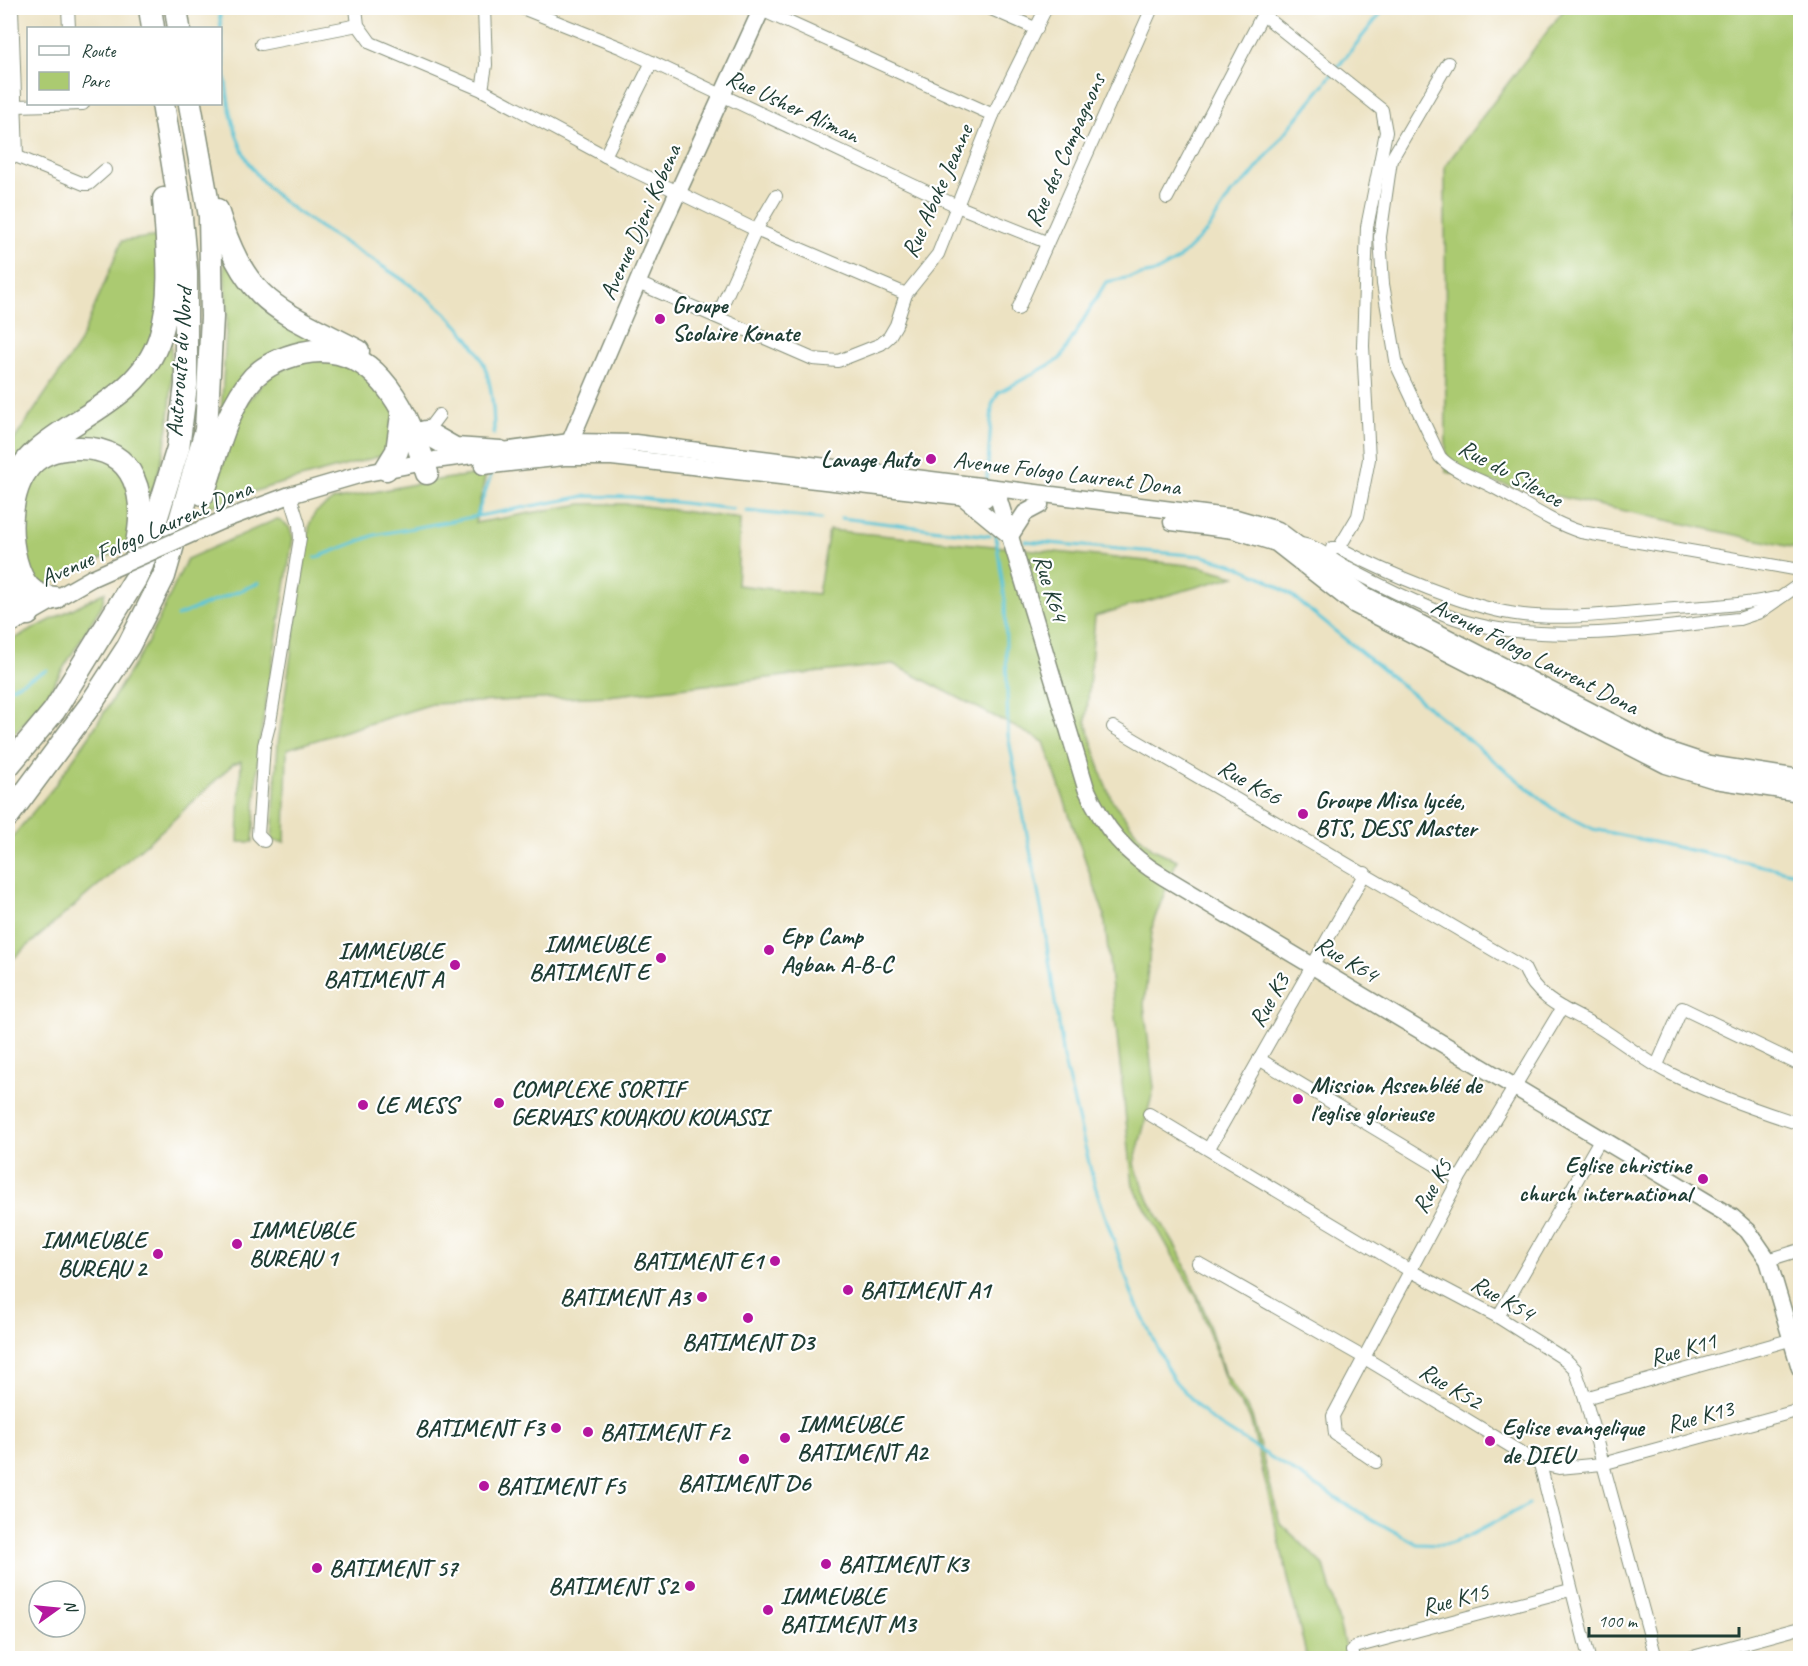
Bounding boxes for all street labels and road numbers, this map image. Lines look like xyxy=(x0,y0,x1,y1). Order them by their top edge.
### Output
street label: Rue Usher Aliman xyxy=(722,62,865,150)
street label: Rue des Compagnons xyxy=(1018,67,1113,231)
street label: Rue Aboke Jeanne xyxy=(894,118,981,262)
street label: Avenue Djeni Kobena xyxy=(592,138,688,304)
street label: Autoroute du Nord xyxy=(159,283,199,438)
street label: Rue du Silence xyxy=(1454,432,1570,515)
street label: Avenue Fologo Laurent Dona xyxy=(952,444,1184,502)
street label: Avenue Fologo Laurent Dona xyxy=(35,472,258,593)
street label: Rue K64 xyxy=(1027,551,1076,627)
street label: Avenue Fologo Laurent Dona xyxy=(1426,591,1645,722)
street label: Rue K66 xyxy=(1213,752,1288,813)
street label: Rue K64 xyxy=(1310,929,1386,991)
street label: Rue K3 xyxy=(1242,966,1297,1032)
street label: Rue K5 xyxy=(1405,1153,1460,1218)
street label: Rue K54 xyxy=(1466,1268,1542,1329)
street label: Rue K11 xyxy=(1646,1325,1721,1373)
street label: Rue K52 xyxy=(1414,1356,1490,1418)
street label: Rue K13 xyxy=(1663,1392,1739,1439)
street label: Rue K15 xyxy=(1418,1575,1493,1622)

